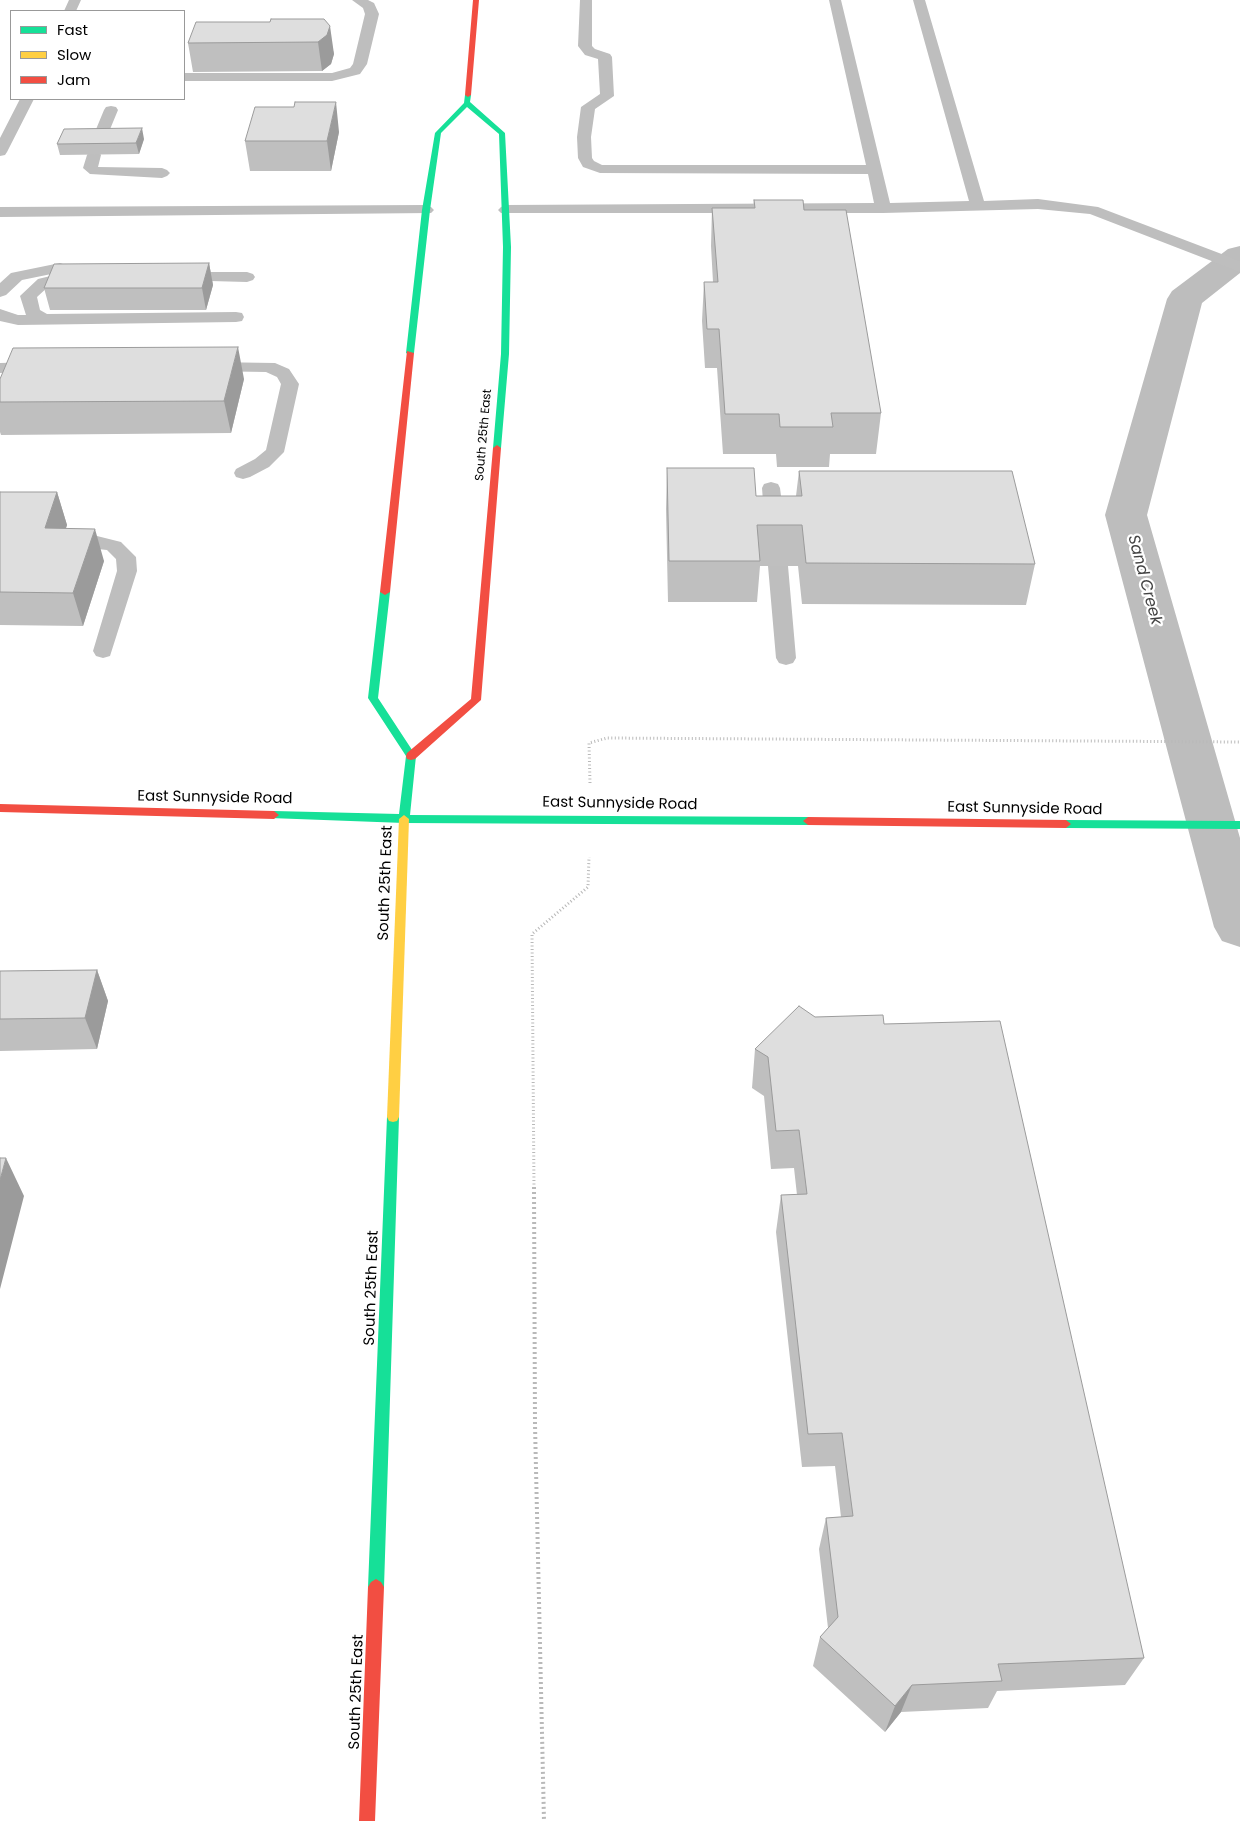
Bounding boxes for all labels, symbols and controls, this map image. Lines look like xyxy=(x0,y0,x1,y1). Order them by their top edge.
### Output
legend xyxy=(10,10,185,100)
text: Fast xyxy=(57,19,88,40)
text: Slow xyxy=(57,44,91,65)
text: Jam xyxy=(57,69,91,90)
street label: South 25th East xyxy=(473,388,495,482)
water label: Sand Creek xyxy=(1123,533,1165,627)
street label: East Sunnyside Road xyxy=(137,788,293,808)
street label: East Sunnyside Road xyxy=(542,794,698,814)
street label: East Sunnyside Road xyxy=(947,799,1103,819)
street label: South 25th East xyxy=(375,825,397,941)
street label: South 25th East xyxy=(361,1230,383,1346)
street label: South 25th East xyxy=(346,1634,368,1750)

